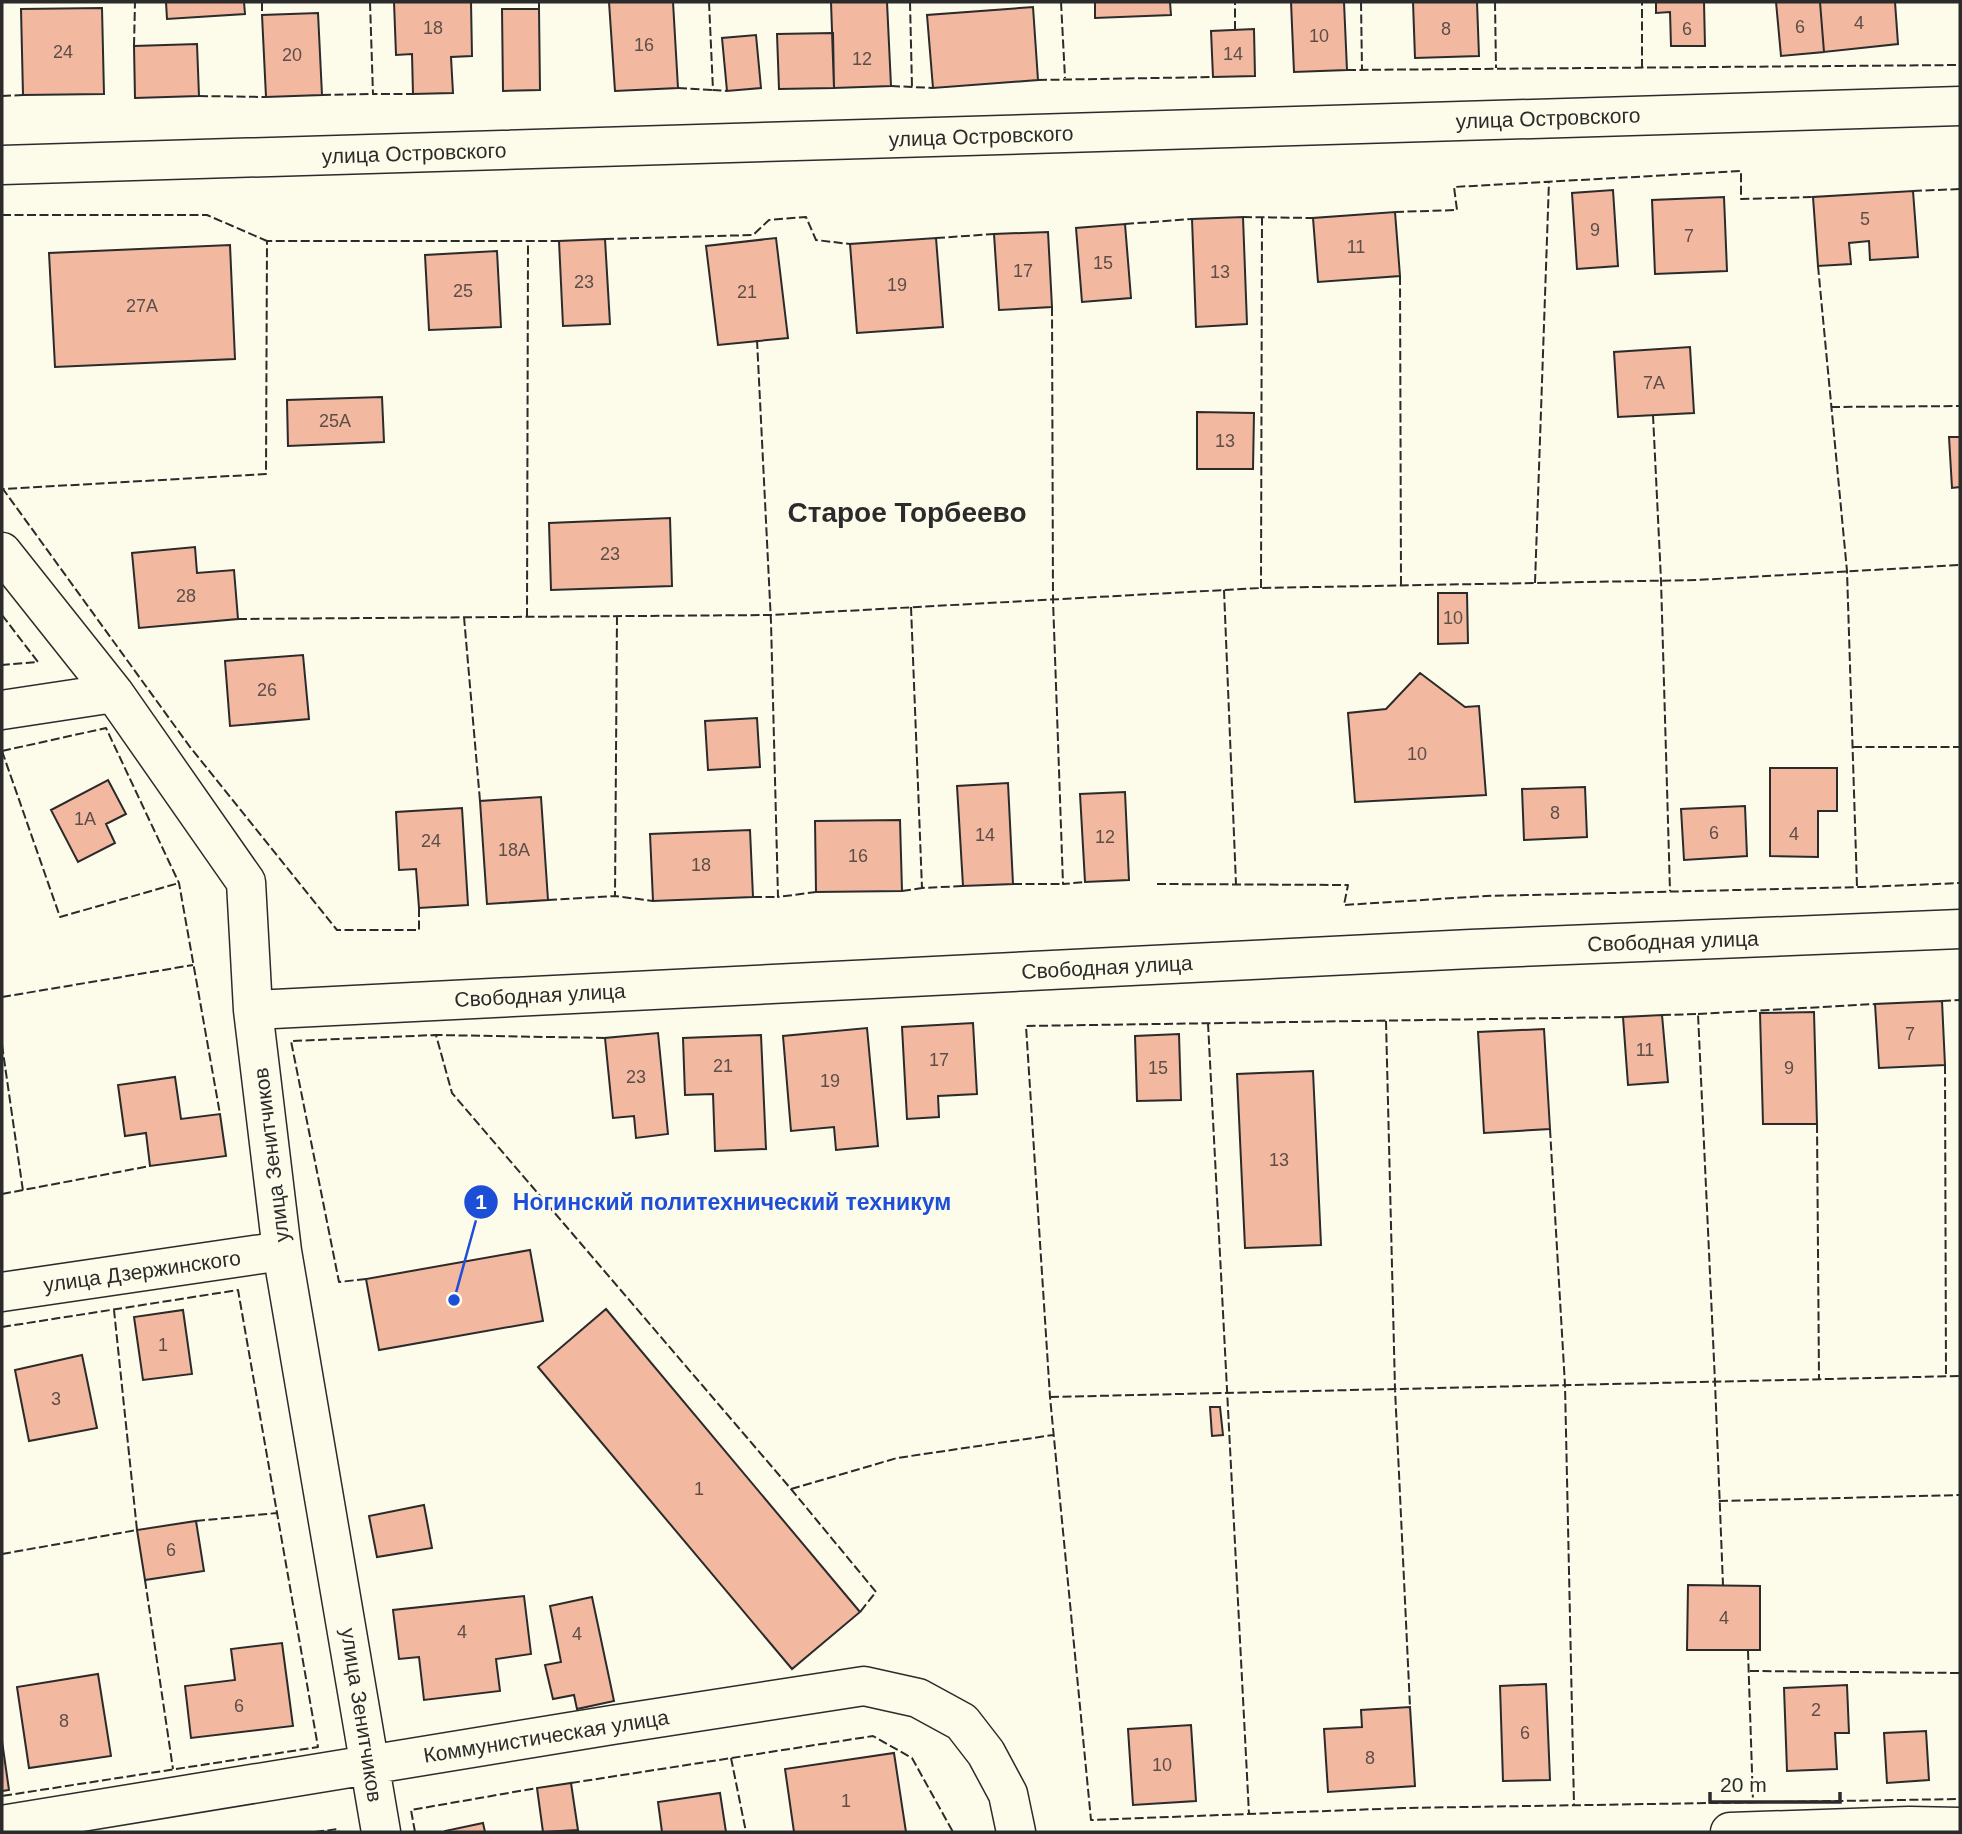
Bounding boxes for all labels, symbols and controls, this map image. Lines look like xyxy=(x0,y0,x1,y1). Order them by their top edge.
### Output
house number: 4 xyxy=(1854,13,1864,33)
house number: 6 xyxy=(1795,17,1805,37)
house number: 18 xyxy=(423,18,443,38)
house number: 8 xyxy=(1441,19,1451,39)
house number: 6 xyxy=(1682,19,1692,39)
house number: 10 xyxy=(1309,26,1329,46)
house number: 16 xyxy=(634,35,654,55)
house number: 24 xyxy=(53,42,73,62)
house number: 14 xyxy=(1223,44,1243,64)
house number: 20 xyxy=(282,45,302,65)
house number: 12 xyxy=(852,49,872,69)
street label: улица Островского xyxy=(1455,103,1641,133)
street label: улица Островского xyxy=(888,121,1074,151)
street label: улица Островского xyxy=(321,138,507,168)
house number: 5 xyxy=(1860,209,1870,229)
house number: 9 xyxy=(1590,220,1600,240)
house number: 7 xyxy=(1684,226,1694,246)
house number: 11 xyxy=(1347,237,1365,257)
house number: 15 xyxy=(1093,253,1113,273)
house number: 17 xyxy=(1013,261,1033,281)
house number: 13 xyxy=(1210,262,1230,282)
house number: 23 xyxy=(574,272,594,292)
house number: 19 xyxy=(887,275,907,295)
house number: 25 xyxy=(453,281,473,301)
house number: 21 xyxy=(737,282,757,302)
house number: 27А xyxy=(126,296,158,316)
house number: 7А xyxy=(1643,373,1665,393)
house number: 25А xyxy=(319,411,351,431)
house number: 13 xyxy=(1215,431,1235,451)
district label: Старое Торбеево xyxy=(788,497,1027,528)
house number: 23 xyxy=(600,544,620,564)
house number: 28 xyxy=(176,586,196,606)
house number: 10 xyxy=(1443,608,1463,628)
house number: 26 xyxy=(257,680,277,700)
house number: 10 xyxy=(1407,744,1427,764)
house number: 8 xyxy=(1550,803,1560,823)
house number: 1А xyxy=(74,809,96,829)
house number: 6 xyxy=(1709,823,1719,843)
house number: 4 xyxy=(1789,824,1799,844)
house number: 14 xyxy=(975,825,995,845)
house number: 12 xyxy=(1095,827,1115,847)
house number: 24 xyxy=(421,831,441,851)
house number: 18А xyxy=(498,840,530,860)
house number: 16 xyxy=(848,846,868,866)
house number: 18 xyxy=(691,855,711,875)
street label: Свободная улица xyxy=(1587,927,1759,955)
street label: Свободная улица xyxy=(1021,951,1194,983)
street label: Свободная улица xyxy=(454,979,627,1011)
house number: 7 xyxy=(1905,1024,1915,1044)
house number: 11 xyxy=(1636,1040,1654,1060)
house number: 17 xyxy=(929,1050,949,1070)
house number: 21 xyxy=(713,1056,733,1076)
house number: 15 xyxy=(1148,1058,1168,1078)
house number: 9 xyxy=(1784,1058,1794,1078)
street label: улица Зенитчиков xyxy=(249,1066,293,1244)
house number: 23 xyxy=(626,1067,646,1087)
house number: 19 xyxy=(820,1071,840,1091)
house number: 13 xyxy=(1269,1150,1289,1170)
callout: Ногинский политехнический техникум xyxy=(464,1180,965,1224)
text: Ногинский политехнический техникум xyxy=(513,1189,951,1215)
text: 1 xyxy=(475,1190,487,1213)
street label: улица Дзержинского xyxy=(42,1246,242,1296)
house number: 1 xyxy=(158,1335,168,1355)
house number: 3 xyxy=(51,1389,61,1409)
house number: 1 xyxy=(694,1479,704,1499)
house number: 6 xyxy=(166,1540,176,1560)
house number: 4 xyxy=(1719,1608,1729,1628)
house number: 4 xyxy=(457,1622,467,1642)
house number: 4 xyxy=(572,1624,582,1644)
street label: улица Зенитчиков xyxy=(337,1626,387,1804)
house number: 6 xyxy=(234,1696,244,1716)
house number: 2 xyxy=(1811,1700,1821,1720)
street label: Коммунистическая улица xyxy=(422,1705,671,1767)
house number: 8 xyxy=(59,1711,69,1731)
house number: 6 xyxy=(1520,1723,1530,1743)
house number: 8 xyxy=(1365,1748,1375,1768)
house number: 10 xyxy=(1152,1755,1172,1775)
scale bar xyxy=(1710,1760,1840,1804)
text: 20 m xyxy=(1720,1773,1767,1796)
house number: 1 xyxy=(841,1791,851,1811)

